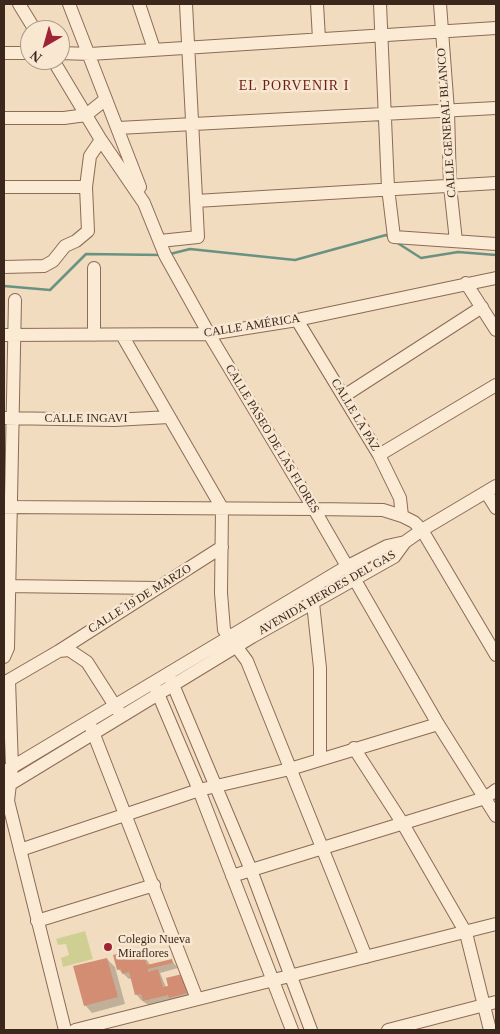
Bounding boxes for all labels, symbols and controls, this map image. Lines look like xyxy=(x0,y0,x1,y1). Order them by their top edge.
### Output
north arrow xyxy=(20,20,70,70)
text: N xyxy=(27,47,45,65)
street label: CALLE GENERAL BLANCO xyxy=(435,48,459,198)
district label: EL PORVENIR I xyxy=(237,78,351,94)
street label: CALLE AMÉRICA xyxy=(203,311,301,341)
street label: CALLE PASEO DE LAS FLORES xyxy=(222,362,322,516)
street label: CALLE LA PAZ xyxy=(328,376,382,454)
street label: CALLE INGAVI xyxy=(45,412,127,426)
street label: AVENIDA HEROES DEL GAS xyxy=(256,548,398,638)
street label: CALLE 19 DE MARZO xyxy=(86,561,194,637)
place label: Colegio Nueva Miraflores xyxy=(118,933,190,961)
marker: Colegio Nueva Miraflores xyxy=(102,941,114,953)

